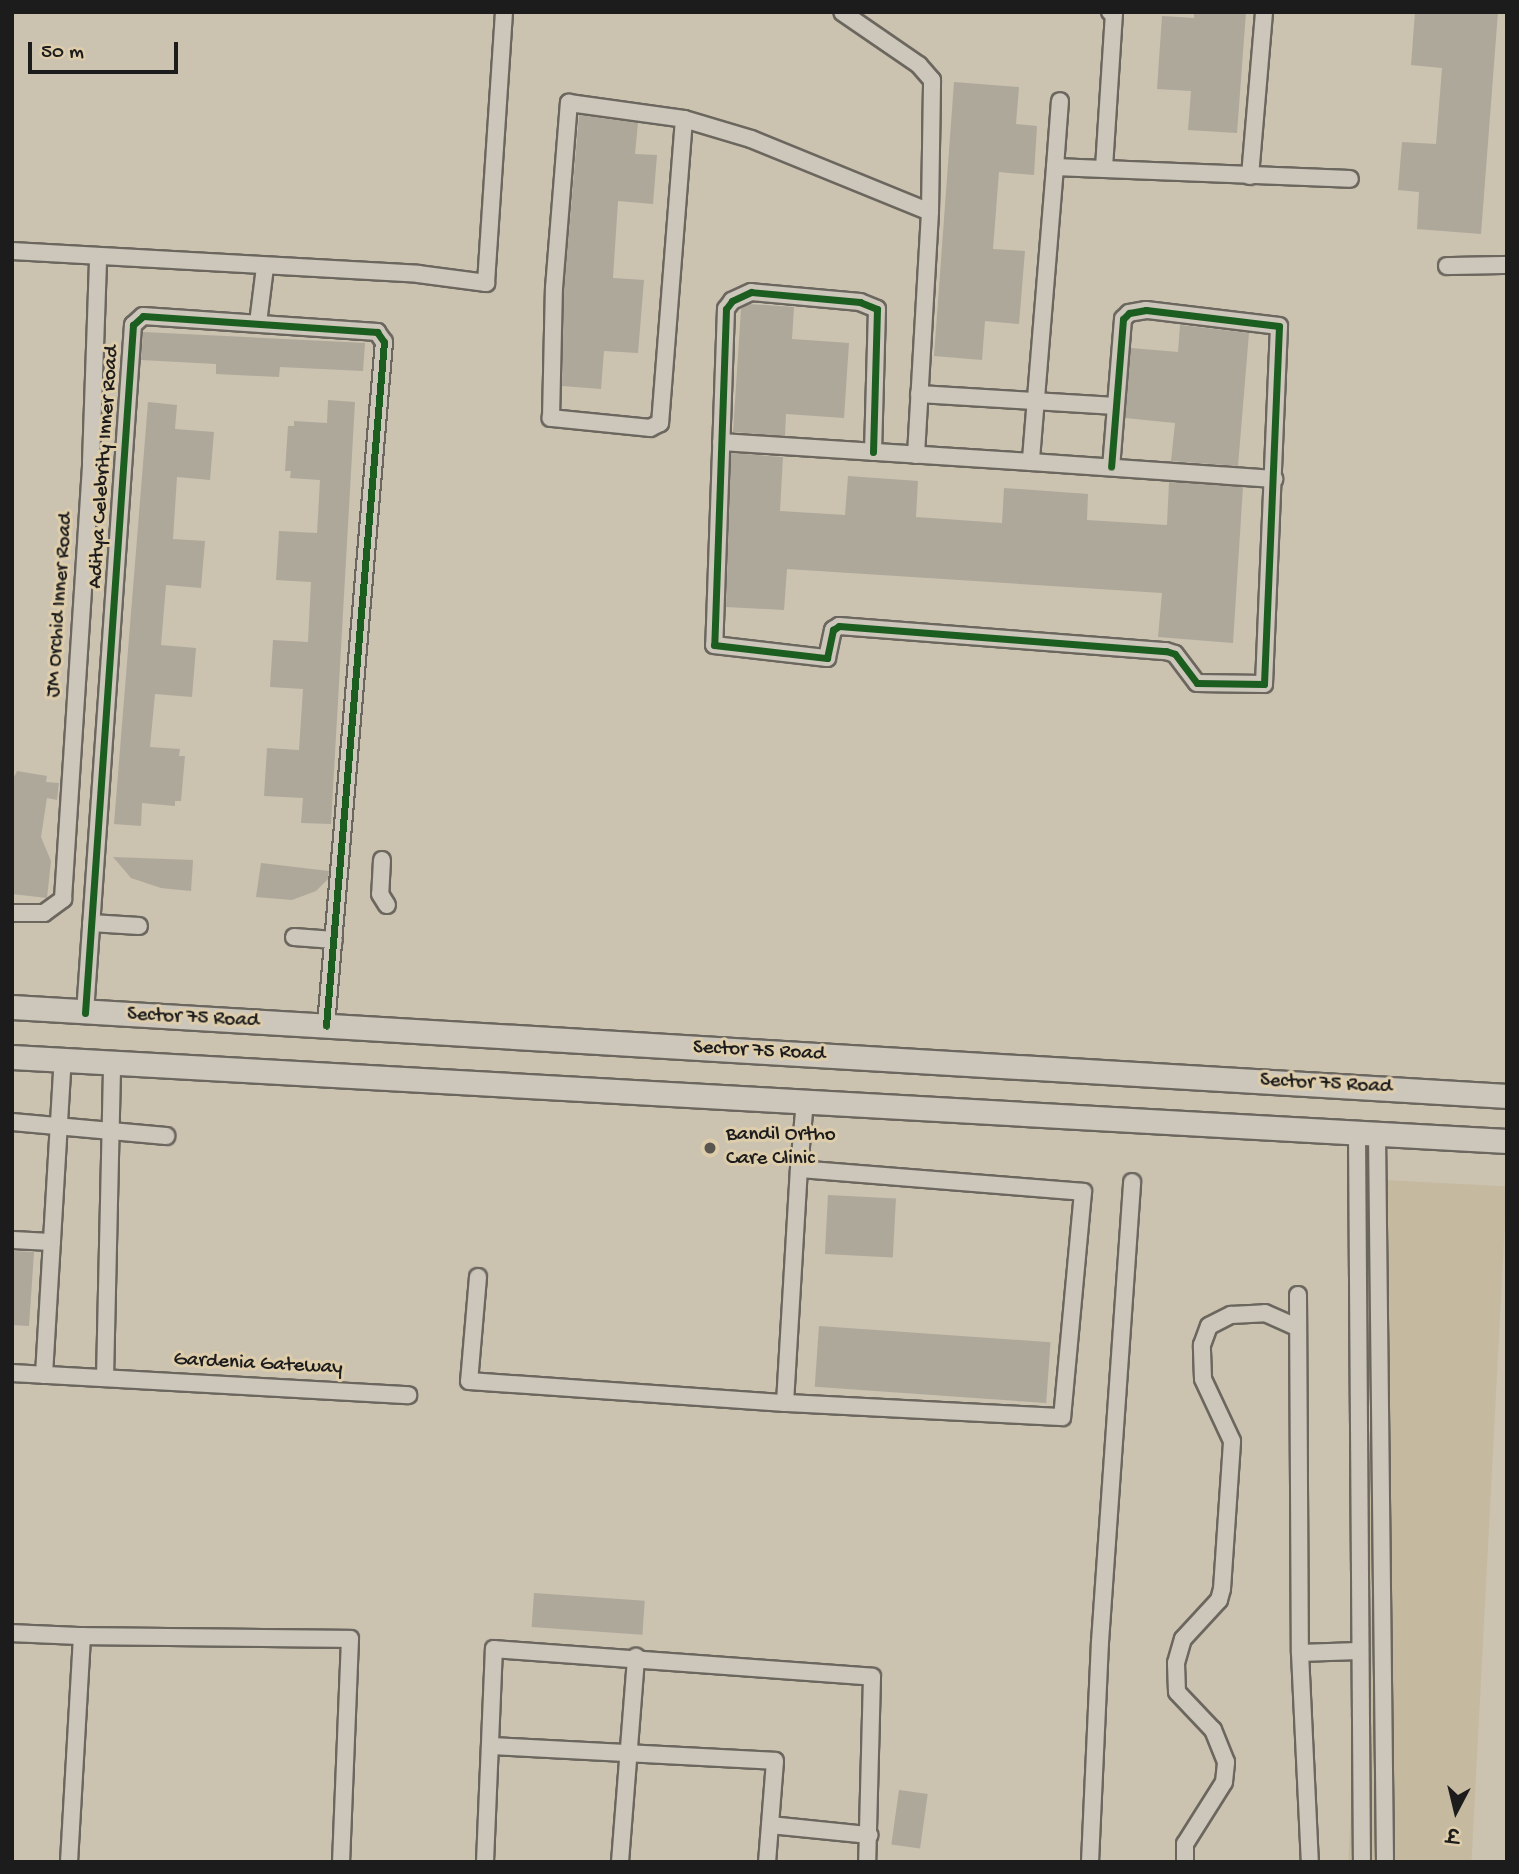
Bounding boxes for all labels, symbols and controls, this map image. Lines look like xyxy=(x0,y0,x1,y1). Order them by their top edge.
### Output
scale bar xyxy=(32,28,182,72)
text: 50 m xyxy=(41,41,84,66)
street label: Aditya Celebrity Inner Road xyxy=(84,345,126,589)
street label: JM Orchid Inner Road xyxy=(42,512,80,698)
street label: Sector 75 Road xyxy=(126,1003,260,1035)
street label: Sector 75 Road xyxy=(692,1036,826,1068)
street label: Sector 75 Road xyxy=(1259,1069,1393,1101)
place label: Bandil Ortho Care Clinic xyxy=(726,1123,836,1173)
marker: Bandil Ortho Care Clinic xyxy=(700,1138,720,1158)
street label: Gardenia Gateway xyxy=(173,1348,343,1382)
north arrow xyxy=(1421,1776,1491,1846)
text: उ xyxy=(1446,1820,1461,1845)

